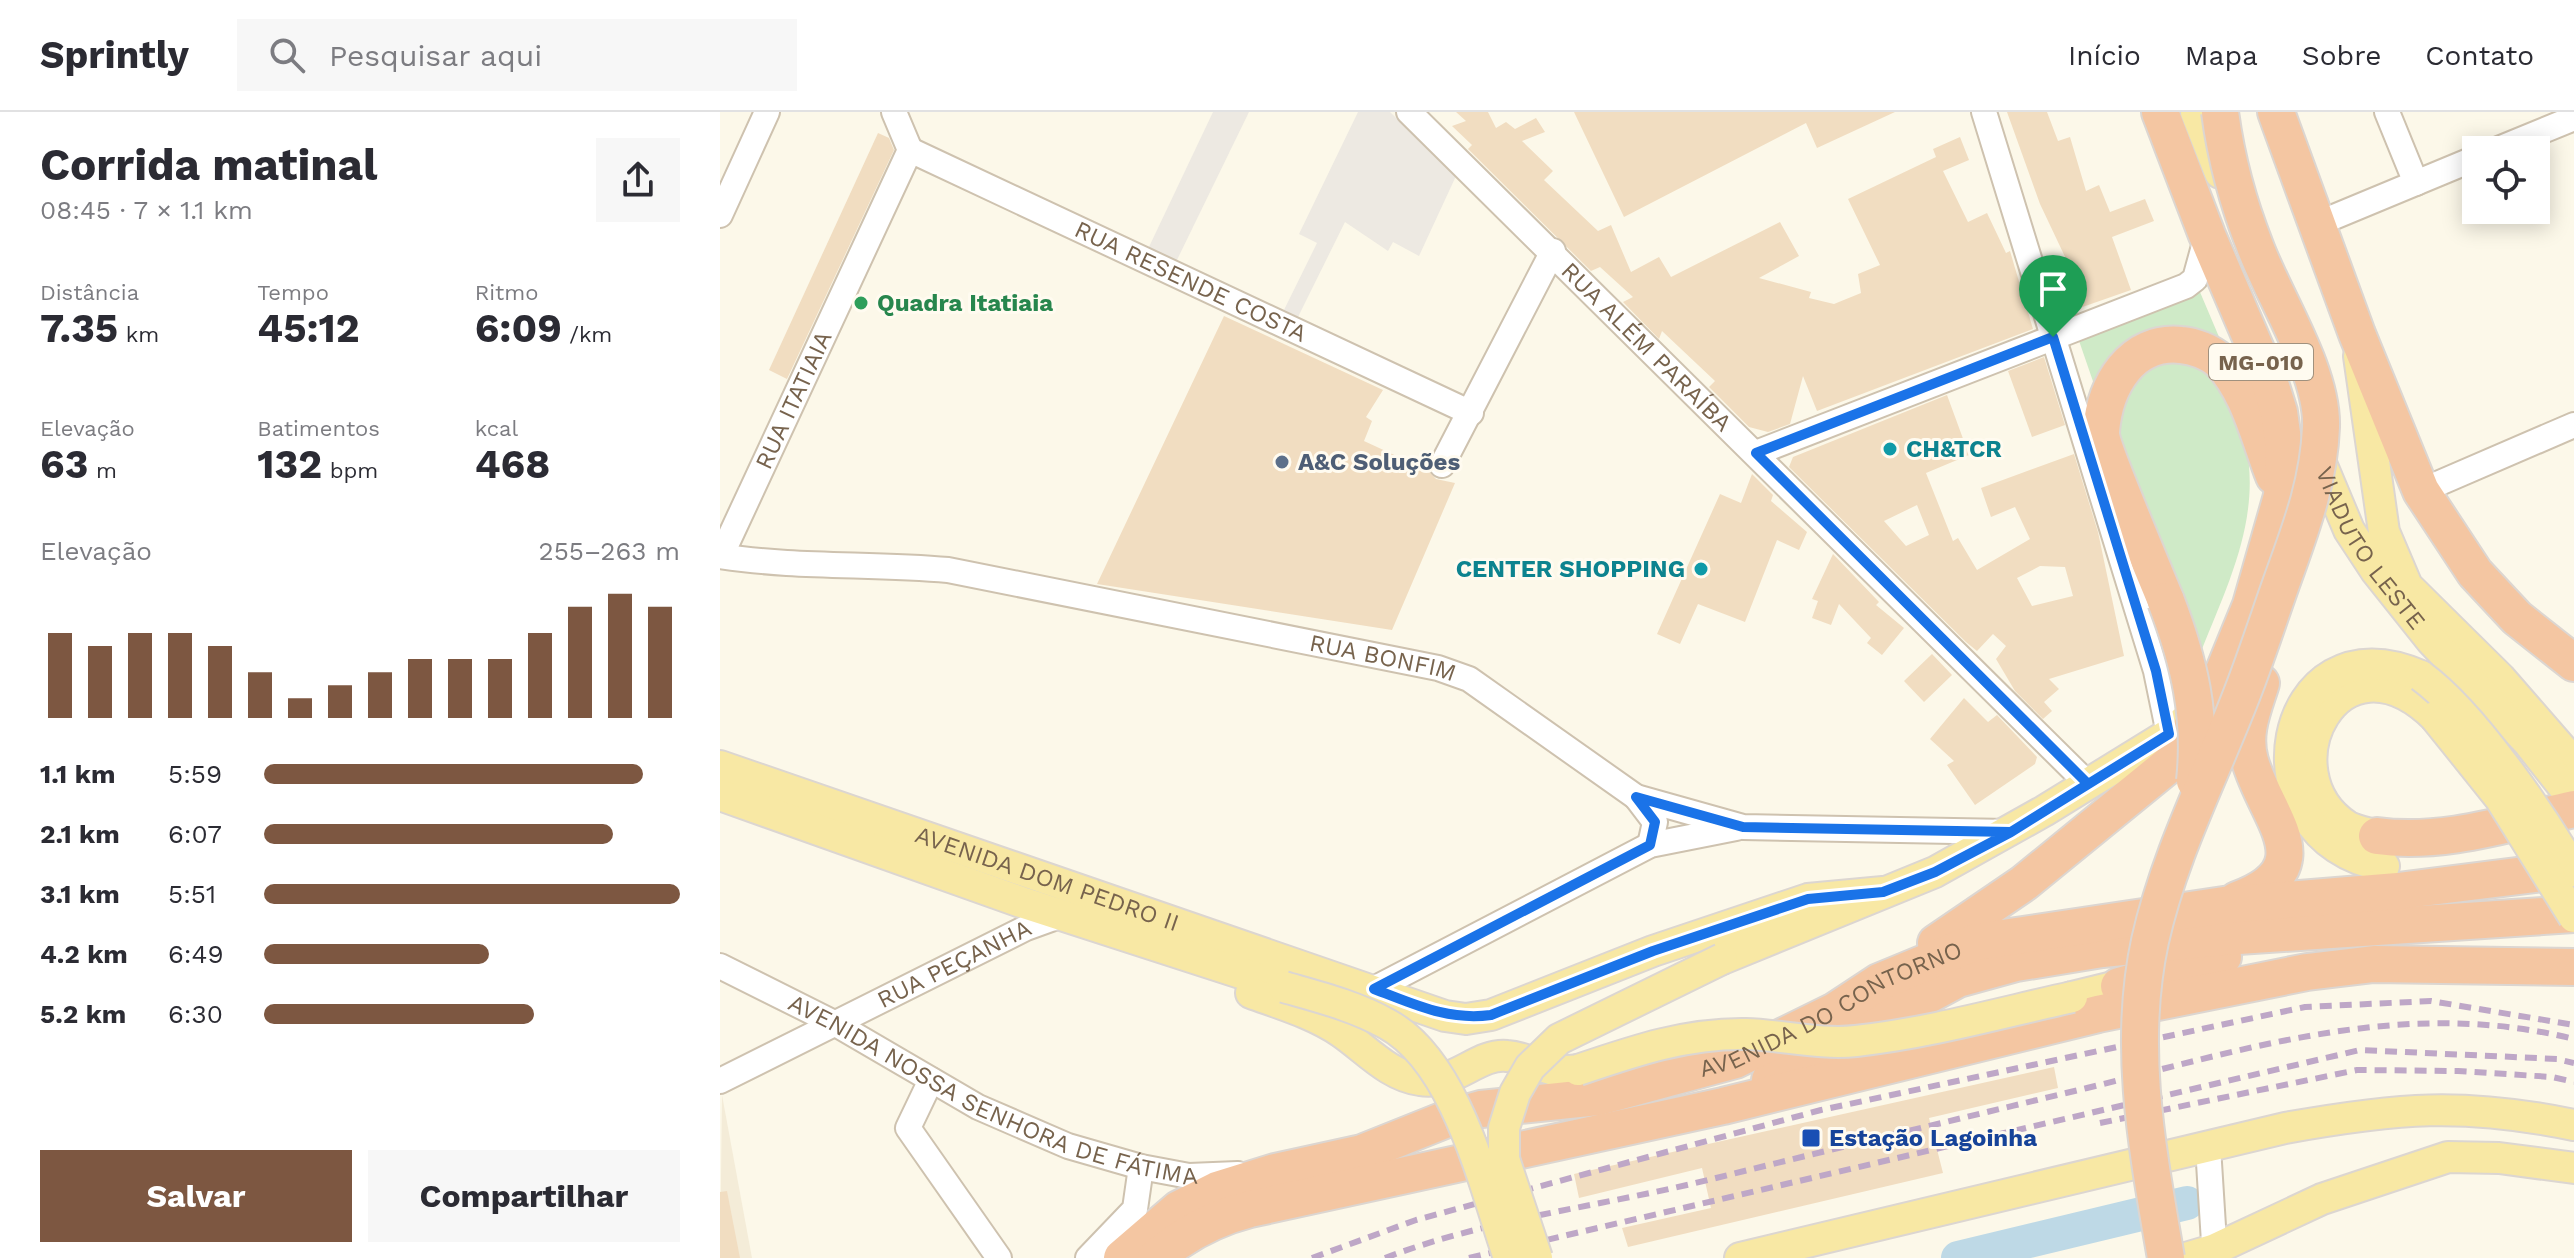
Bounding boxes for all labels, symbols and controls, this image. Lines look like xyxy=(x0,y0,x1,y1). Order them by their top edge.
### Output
search box xyxy=(237,19,797,91)
text: Sprintly xyxy=(40,33,189,77)
icon: search xyxy=(265,33,309,77)
text: Pesquisar aqui xyxy=(329,38,542,73)
text: Início xyxy=(2068,39,2141,72)
text: Mapa xyxy=(2185,39,2258,72)
text: Sobre xyxy=(2302,39,2381,72)
text: Contato xyxy=(2425,39,2534,72)
map controls xyxy=(2462,136,2550,224)
button: locate xyxy=(2462,136,2550,224)
button: share xyxy=(596,138,680,222)
text: Corrida matinal xyxy=(40,139,377,191)
text: 08:45 · 7 × 1.1 km xyxy=(40,195,253,225)
street label: RUA RESENDE COSTA xyxy=(1070,215,1311,348)
pin xyxy=(2019,255,2087,337)
street label: RUA ALÉM PARAÍBA xyxy=(1555,257,1737,437)
icon: arrive xyxy=(2031,267,2075,311)
text: Distância xyxy=(40,280,139,305)
text: Tempo xyxy=(257,280,329,305)
text: Ritmo xyxy=(475,280,538,305)
place label: Quadra Itatiaia xyxy=(877,289,1053,317)
marker: Quadra Itatiaia xyxy=(852,294,870,312)
text: 7.35 xyxy=(40,305,118,352)
text: 45:12 xyxy=(257,305,360,352)
text: 6:09 xyxy=(475,305,562,352)
text: km xyxy=(118,322,159,347)
text: /km xyxy=(562,322,612,347)
street label: RUA ITATIAIA xyxy=(749,326,838,474)
road number: MG-010 xyxy=(2209,344,2313,380)
text: Elevação xyxy=(40,416,135,441)
text: Batimentos xyxy=(257,416,380,441)
text: kcal xyxy=(475,416,518,441)
place label: CH&TCR xyxy=(1906,435,2002,463)
marker: CH&TCR xyxy=(1881,440,1899,458)
text: 63 xyxy=(40,441,88,488)
text: 132 xyxy=(257,441,322,488)
text: 468 xyxy=(475,441,550,488)
place label: A&C Soluções xyxy=(1298,448,1460,476)
marker: A&C Soluções xyxy=(1273,453,1291,471)
text: m xyxy=(88,458,117,483)
text: bpm xyxy=(322,458,378,483)
street label: VIADUTO LESTE xyxy=(2310,462,2431,635)
text: Elevação xyxy=(40,536,152,566)
text: 255–263 m xyxy=(539,536,680,566)
place label: CENTER SHOPPING xyxy=(1456,555,1685,583)
marker: CENTER SHOPPING xyxy=(1692,560,1710,578)
street label: RUA BONFIM xyxy=(1307,629,1460,687)
text: 1.1 km xyxy=(40,759,115,789)
text: 5:59 xyxy=(168,759,222,789)
text: 2.1 km xyxy=(40,819,120,849)
text: 6:07 xyxy=(168,819,222,849)
street label: AVENIDA DOM PEDRO II xyxy=(911,820,1183,937)
text: 3.1 km xyxy=(40,879,120,909)
text: 5:51 xyxy=(168,879,216,909)
street label: RUA PEÇANHA xyxy=(873,914,1036,1014)
street label: AVENIDA DO CONTORNO xyxy=(1696,935,1966,1083)
text: 4.2 km xyxy=(40,939,128,969)
text: 6:49 xyxy=(168,939,223,969)
street label: AVENIDA NOSSA SENHORA DE FÁTIMA xyxy=(784,988,1198,1190)
text: 5.2 km xyxy=(40,999,126,1029)
text: 6:30 xyxy=(168,999,223,1029)
place label: Estação Lagoinha xyxy=(1829,1124,2037,1152)
marker: Estação Lagoinha xyxy=(1800,1127,1822,1149)
button: Salvar xyxy=(40,1150,352,1242)
button: Compartilhar xyxy=(368,1150,680,1242)

